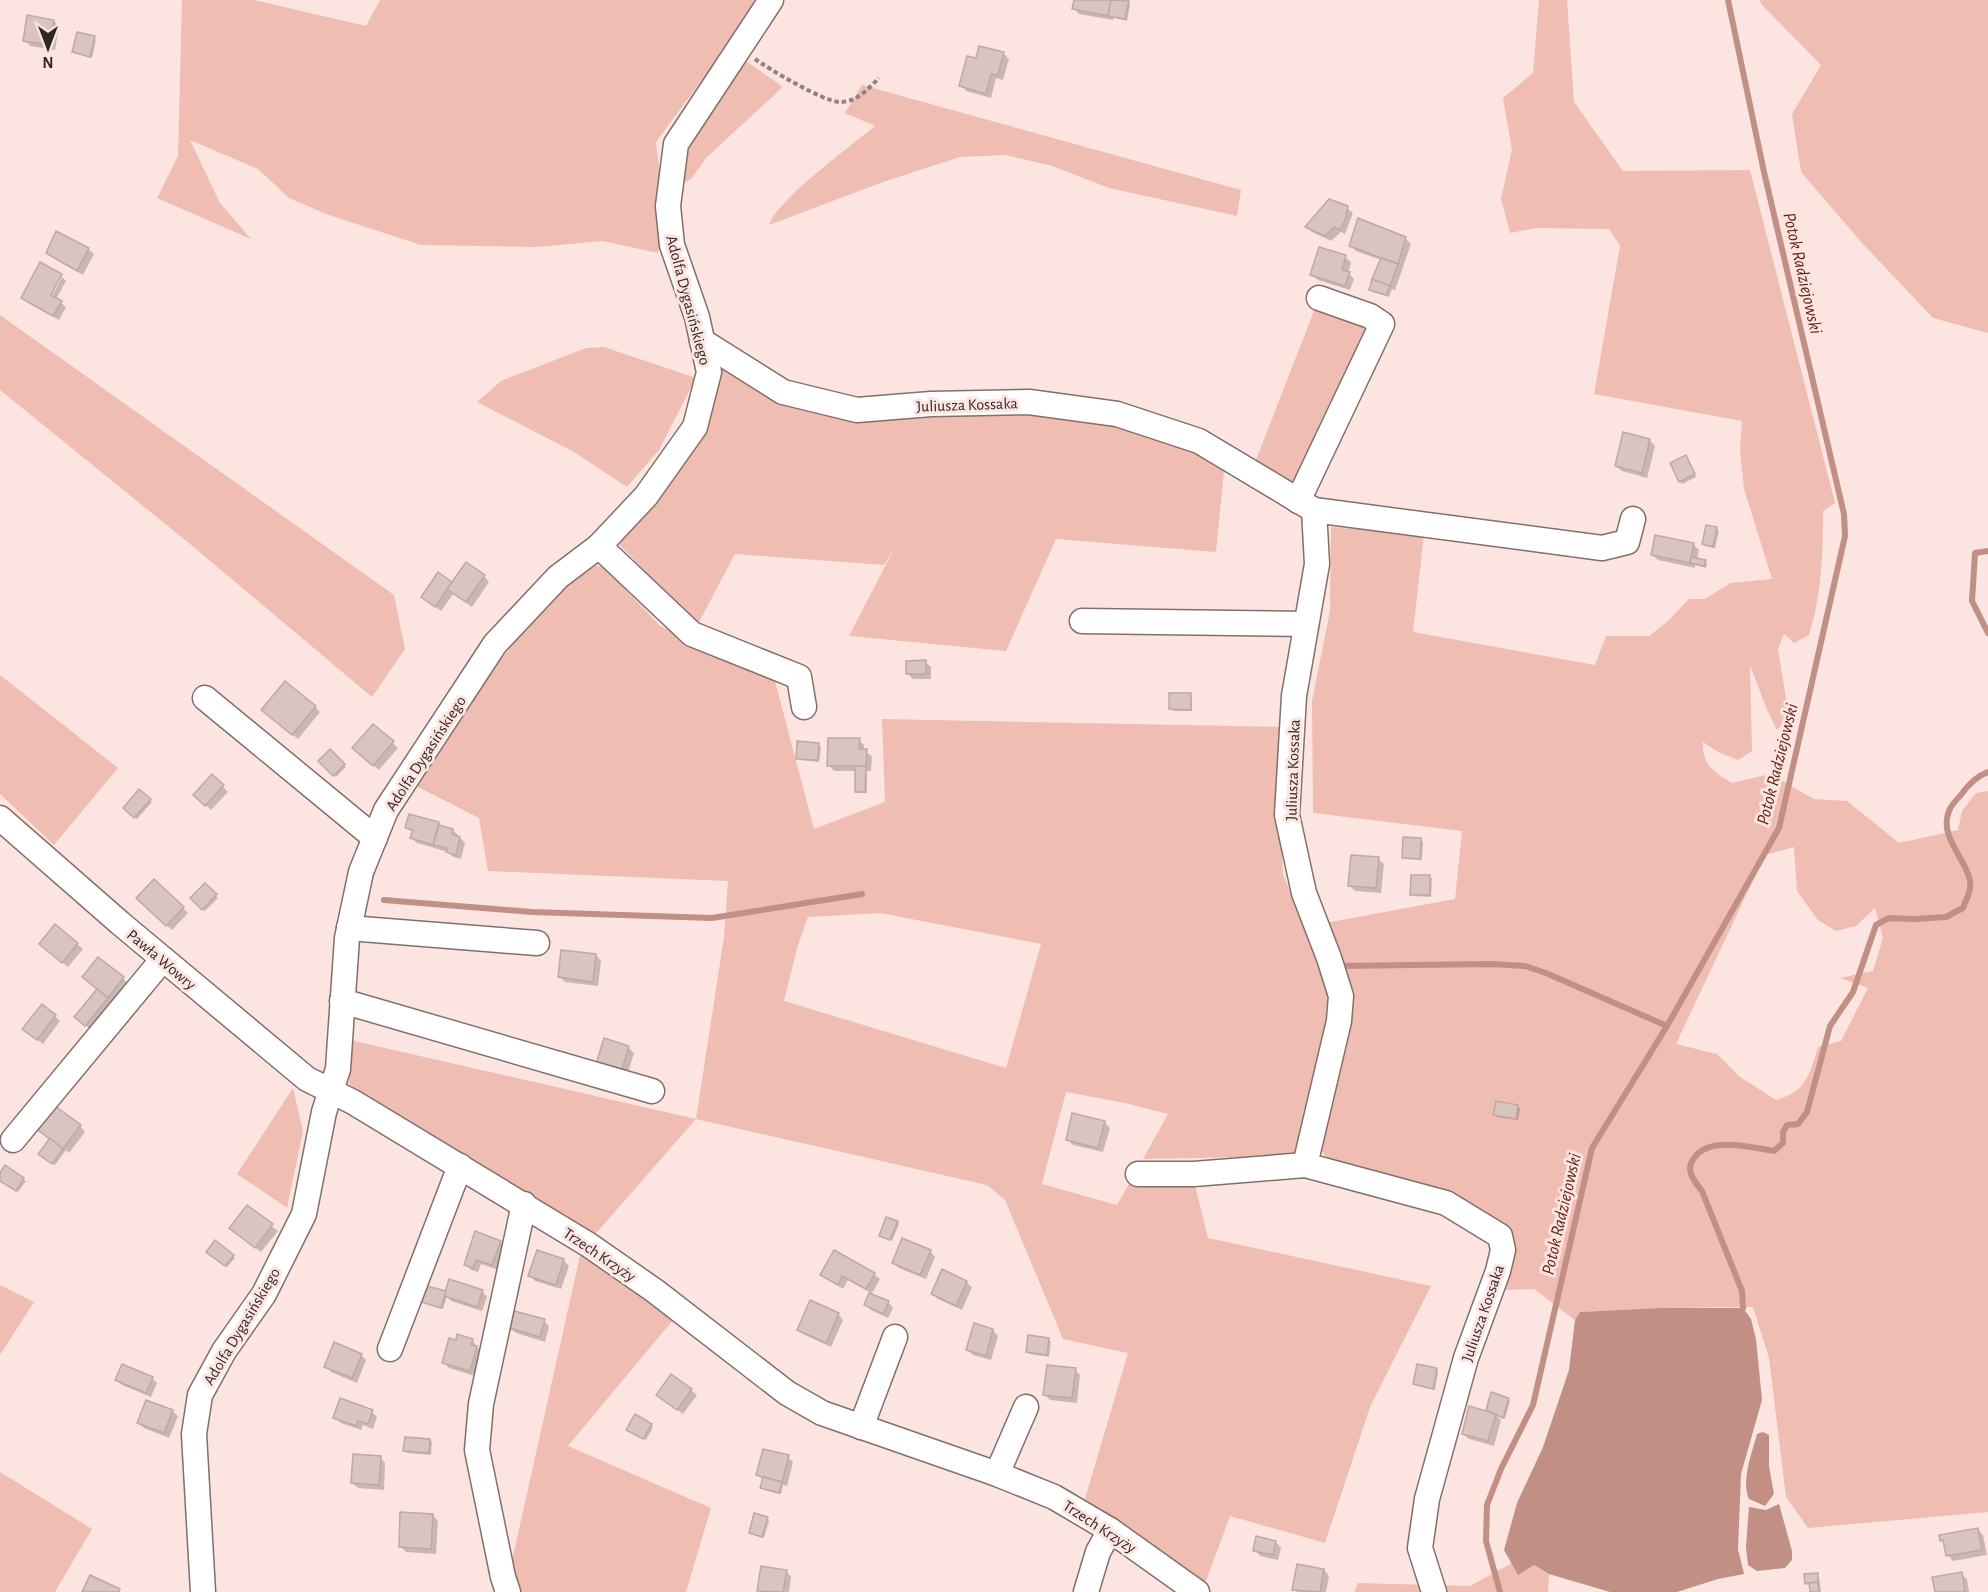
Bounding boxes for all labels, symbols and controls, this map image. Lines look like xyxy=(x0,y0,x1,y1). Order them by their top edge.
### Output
north arrow xyxy=(18,18,78,78)
text: N xyxy=(42,54,54,70)
water label: Potok Radziejowski xyxy=(1779,211,1825,336)
street label: Adolfa Dygasińskiego xyxy=(662,234,713,367)
street label: Juliusza Kossaka xyxy=(916,395,1018,415)
street label: Adolfa Dygasińskiego xyxy=(383,693,470,814)
water label: Potok Radziejowski xyxy=(1754,702,1802,827)
street label: Juliusza Kossaka xyxy=(1283,719,1303,821)
street label: Pawła Wowry xyxy=(123,927,199,994)
water label: Potok Radziejowski xyxy=(1539,1152,1585,1277)
street label: Trzech Krzyży xyxy=(560,1225,639,1286)
street label: Juliusza Kossaka xyxy=(1459,1263,1507,1364)
street label: Adolfa Dygasińskiego xyxy=(201,1265,284,1388)
street label: Trzech Krzyży xyxy=(1060,1497,1139,1557)

